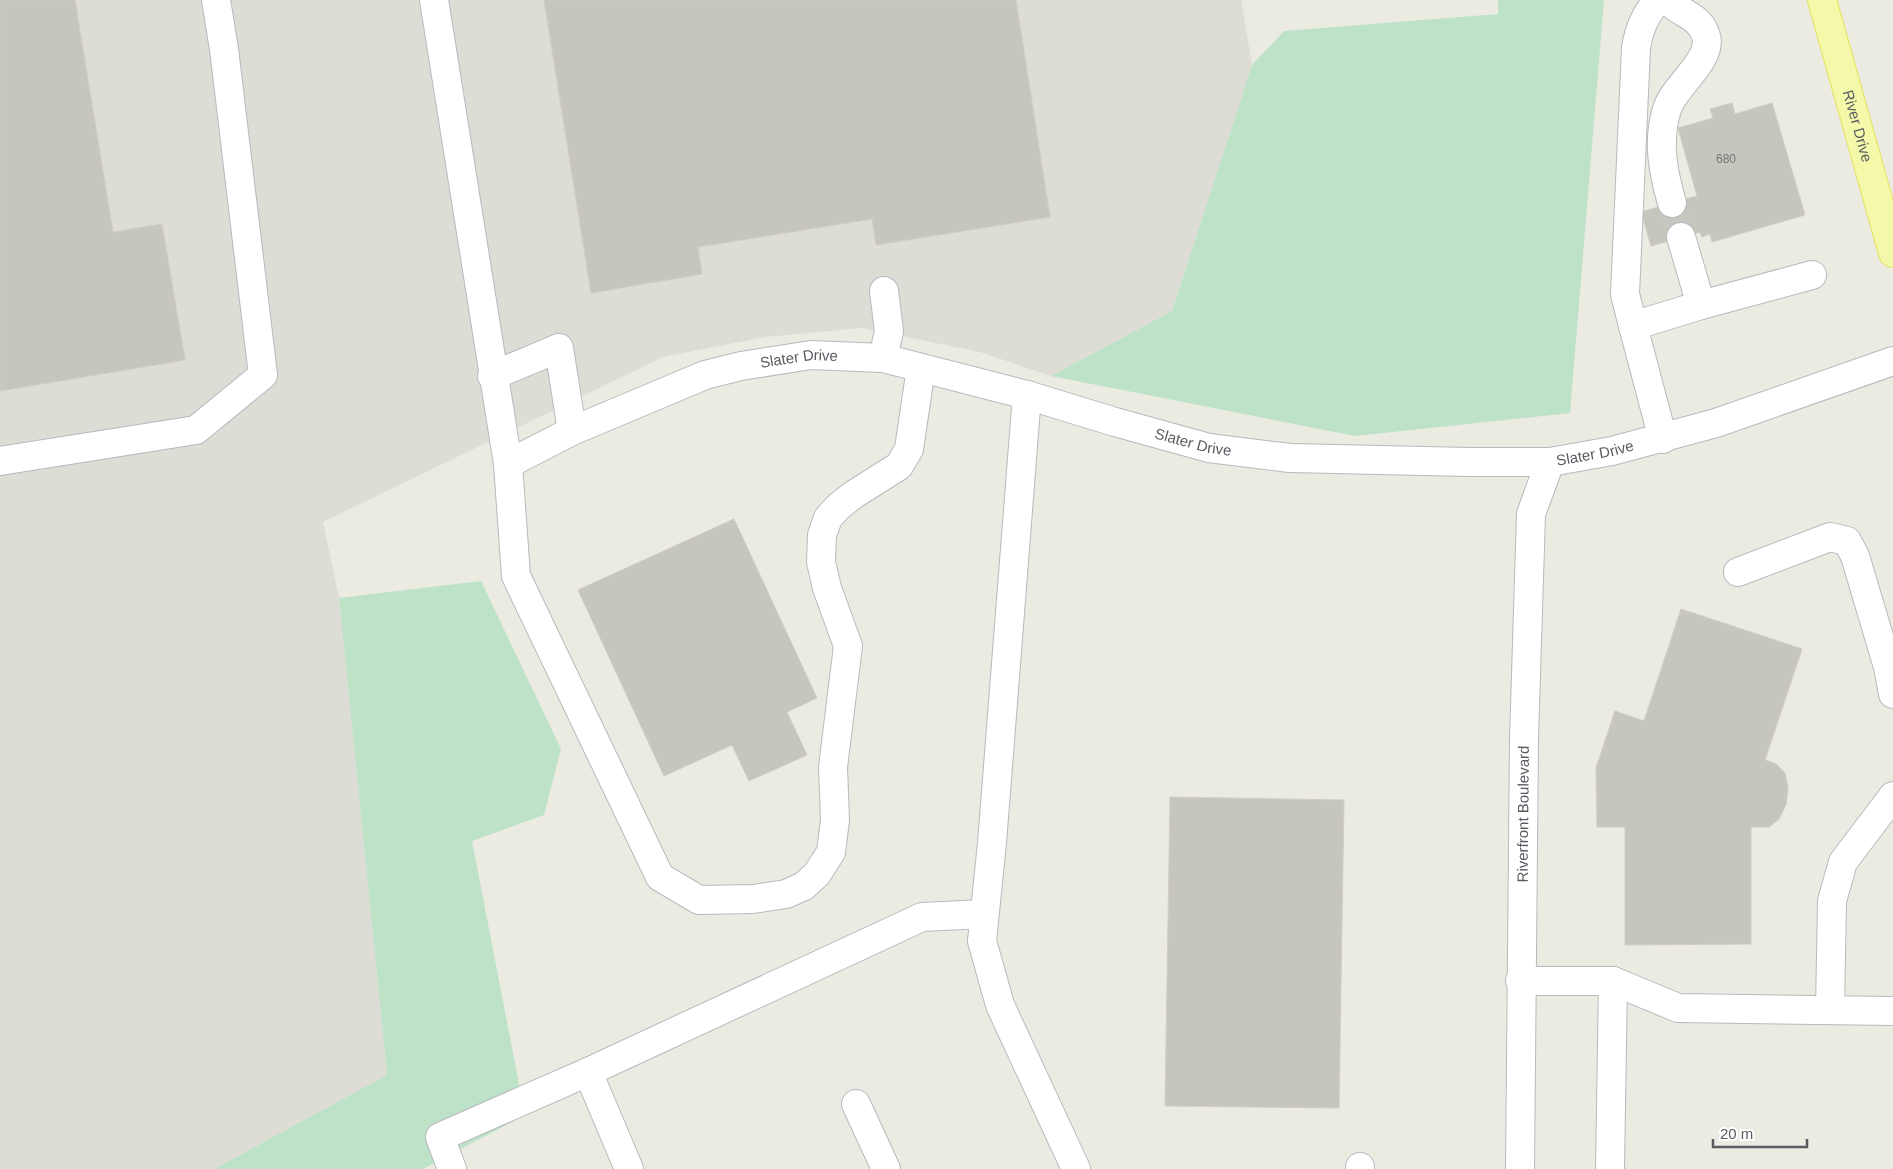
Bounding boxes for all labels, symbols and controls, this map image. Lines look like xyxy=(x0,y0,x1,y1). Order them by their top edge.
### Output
street label: River Drive xyxy=(1840,88,1876,164)
house number: 680 xyxy=(1716,152,1736,166)
street label: Slater Drive xyxy=(759,346,838,371)
street label: Slater Drive xyxy=(1153,424,1233,459)
street label: Slater Drive xyxy=(1555,437,1635,469)
street label: Riverfront Boulevard xyxy=(1514,746,1532,882)
scale bar xyxy=(1713,1116,1807,1148)
text: 20 m xyxy=(1720,1125,1753,1142)

